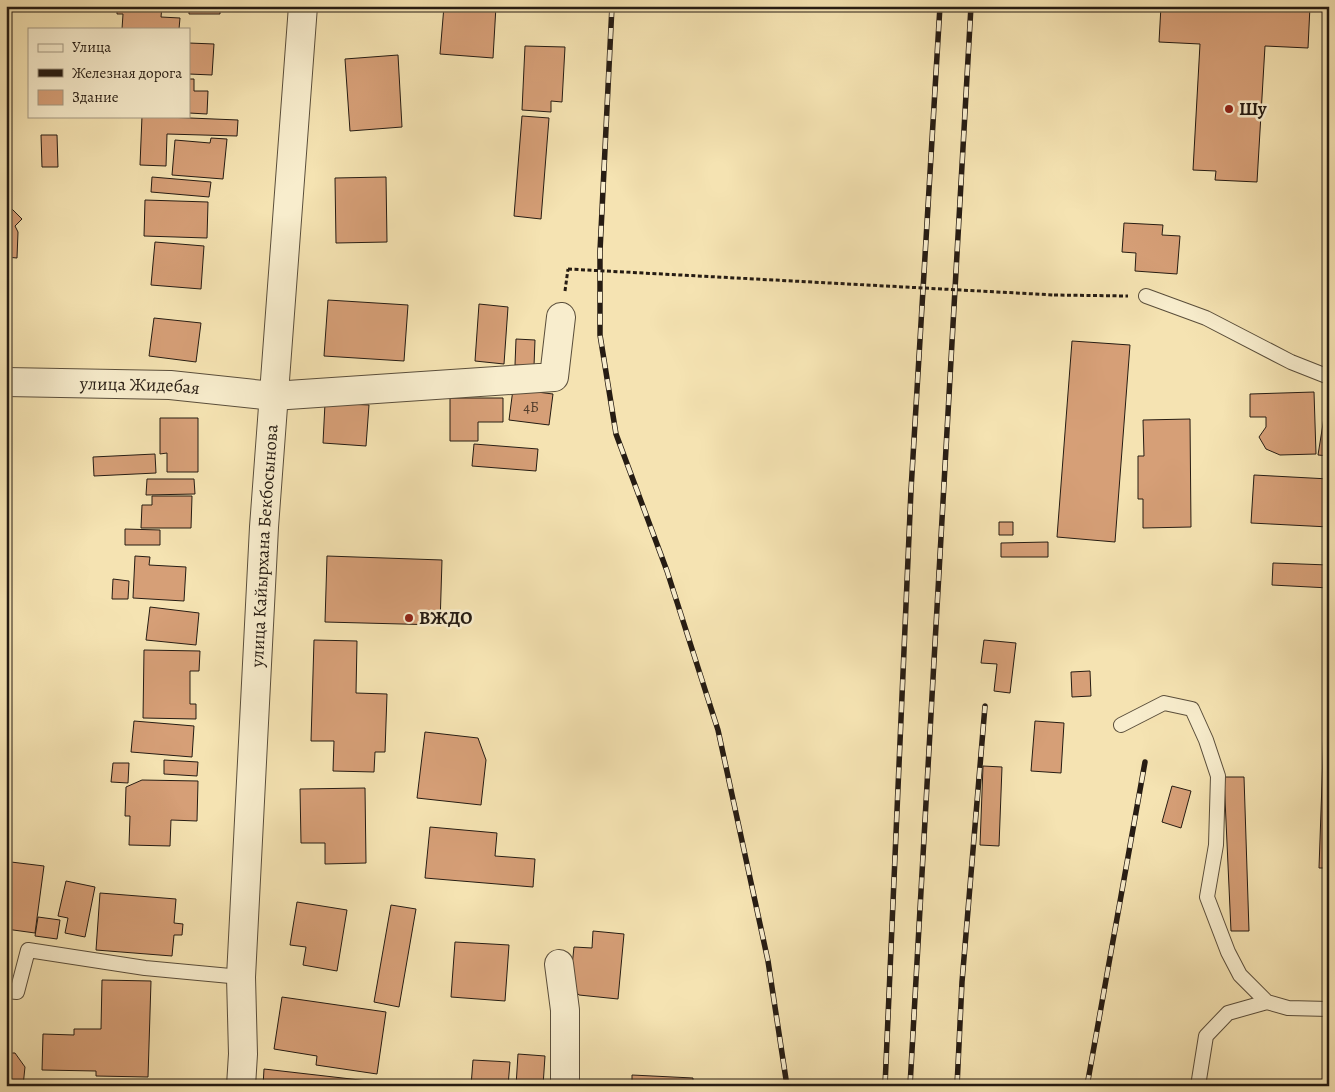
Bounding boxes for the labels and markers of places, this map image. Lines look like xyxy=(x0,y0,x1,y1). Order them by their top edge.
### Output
place label: Шу xyxy=(1239,97,1267,121)
marker: Шу xyxy=(1223,103,1235,115)
place label: ВЖДО xyxy=(419,606,472,630)
marker: ВЖДО xyxy=(403,612,415,624)

